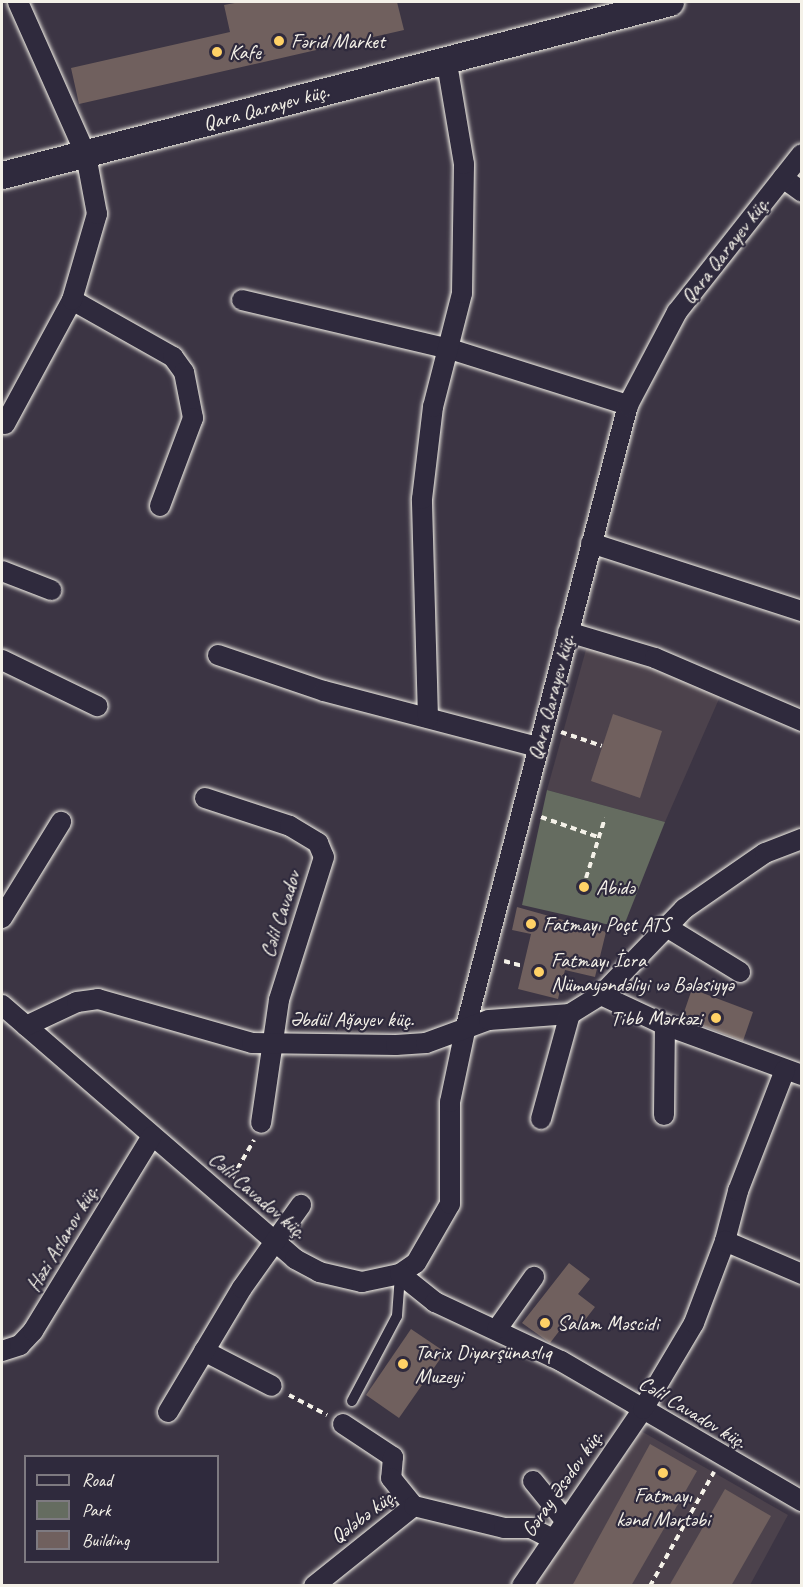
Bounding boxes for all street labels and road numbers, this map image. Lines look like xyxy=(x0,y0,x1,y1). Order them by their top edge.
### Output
street label: Qara Qarayev küç. xyxy=(200,78,332,136)
street label: Qara Qarayev küç. xyxy=(675,191,775,309)
street label: Qara Qarayev küç. xyxy=(522,631,580,763)
street label: Cəlil Cavadov xyxy=(254,868,306,960)
street label: Əbdül Ağayev küç. xyxy=(290,1006,414,1032)
street label: Cəlil Cavadov küç. xyxy=(204,1146,312,1244)
street label: Həzi Aslanov küç. xyxy=(20,1180,104,1296)
street label: Cəlil Cavadov küç. xyxy=(634,1370,752,1454)
street label: Gəray Əsədov küç. xyxy=(516,1425,608,1541)
street label: Qələbə küç. xyxy=(325,1483,401,1549)

